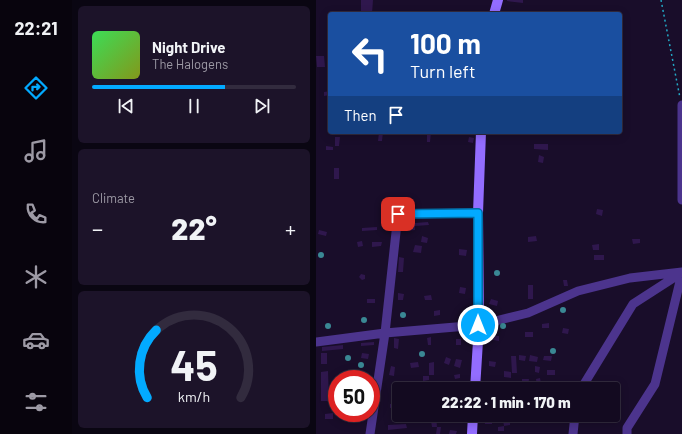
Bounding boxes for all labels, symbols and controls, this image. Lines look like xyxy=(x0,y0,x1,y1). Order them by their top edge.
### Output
text: 22:21 xyxy=(14,17,58,39)
text: 100 m xyxy=(410,26,481,60)
icon: left xyxy=(344,28,396,80)
text: Night Drive xyxy=(152,38,225,56)
text: The Halogens xyxy=(152,56,228,72)
text: Turn left xyxy=(410,60,476,82)
icon: directions xyxy=(22,74,50,102)
icon: previous xyxy=(115,95,137,117)
icon: pause xyxy=(183,95,205,117)
icon: next xyxy=(251,95,273,117)
icon: arrive xyxy=(385,104,407,126)
text: Then xyxy=(344,106,377,124)
icon: music xyxy=(22,137,50,165)
text: Climate xyxy=(92,190,135,206)
pin xyxy=(381,197,415,231)
icon: phone xyxy=(22,200,50,228)
icon: arrive xyxy=(387,203,409,225)
text: 22° xyxy=(171,210,217,246)
text: − xyxy=(92,215,103,241)
text: + xyxy=(285,215,296,241)
icon: climate xyxy=(22,263,50,291)
position arrow xyxy=(457,304,499,346)
icon: car xyxy=(22,326,50,354)
text: 45 xyxy=(170,338,218,388)
speed limit sign: 50 xyxy=(328,370,380,422)
text: km/h xyxy=(178,387,210,404)
icon: filters xyxy=(22,388,50,416)
text: 22:22 · 1 min · 170 m xyxy=(441,393,571,411)

